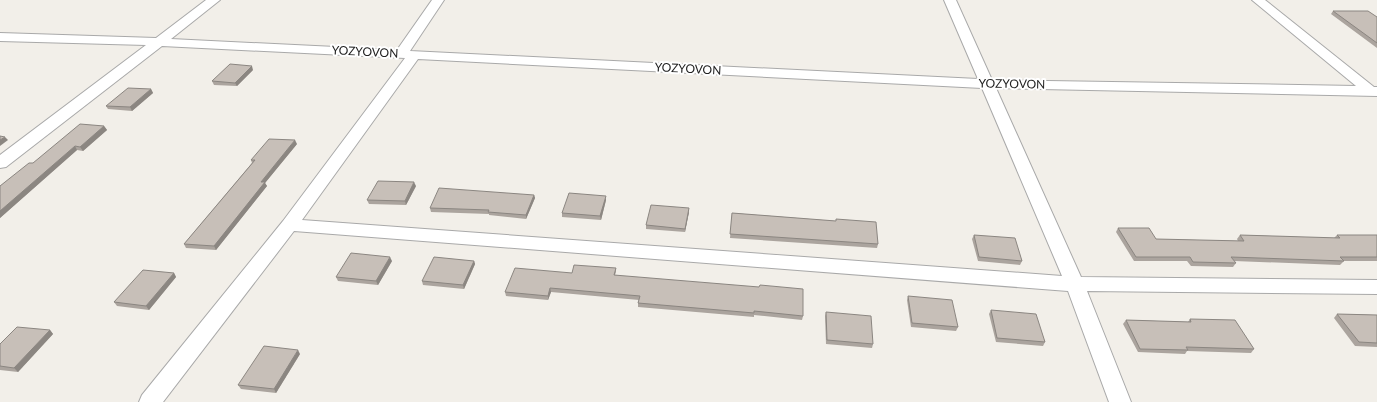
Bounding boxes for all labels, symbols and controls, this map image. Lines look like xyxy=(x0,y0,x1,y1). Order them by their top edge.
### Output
street label: YOZYOVON xyxy=(331,42,399,61)
street label: YOZYOVON xyxy=(654,59,722,78)
street label: YOZYOVON xyxy=(979,75,1045,92)

